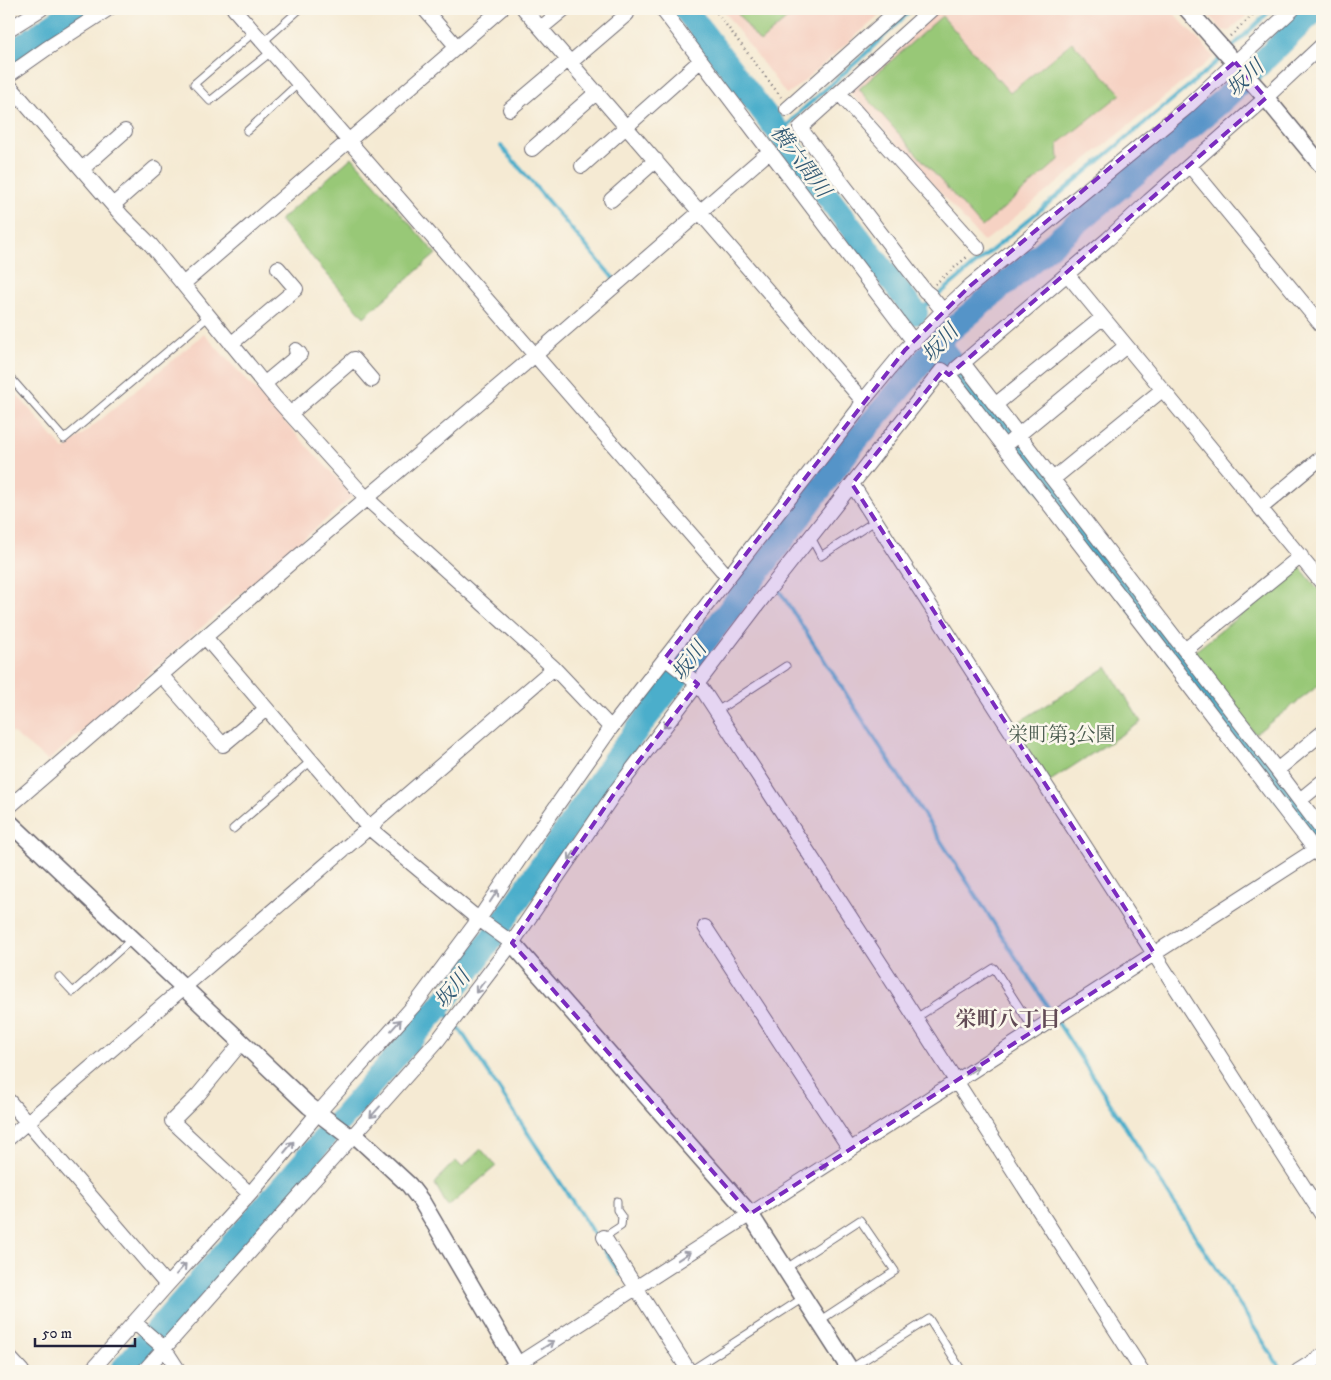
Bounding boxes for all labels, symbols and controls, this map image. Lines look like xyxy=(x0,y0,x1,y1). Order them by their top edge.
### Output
water label: 坂川 xyxy=(1221,54,1271,103)
water label: 横六間川 xyxy=(765,120,837,205)
water label: 坂川 xyxy=(917,318,966,368)
water label: 坂川 xyxy=(667,635,714,686)
one-way arrow xyxy=(663,715,673,729)
park label: 栄町第3公園 xyxy=(1008,723,1116,748)
one-way arrow xyxy=(568,847,578,861)
one-way arrow xyxy=(489,889,500,903)
water label: 坂川 xyxy=(429,964,478,1014)
one-way arrow xyxy=(474,980,485,993)
district label: 栄町八丁目 xyxy=(956,1007,1061,1033)
one-way arrow xyxy=(390,1019,402,1032)
one-way arrow xyxy=(965,1065,979,1075)
one-way arrow xyxy=(369,1105,381,1118)
one-way arrow xyxy=(283,1141,294,1154)
one-way arrow xyxy=(814,1163,828,1173)
one-way arrow xyxy=(677,1251,691,1261)
one-way arrow xyxy=(175,1263,187,1276)
scale bar xyxy=(35,1315,135,1347)
text: 50 m xyxy=(42,1324,72,1343)
one-way arrow xyxy=(541,1340,555,1350)

